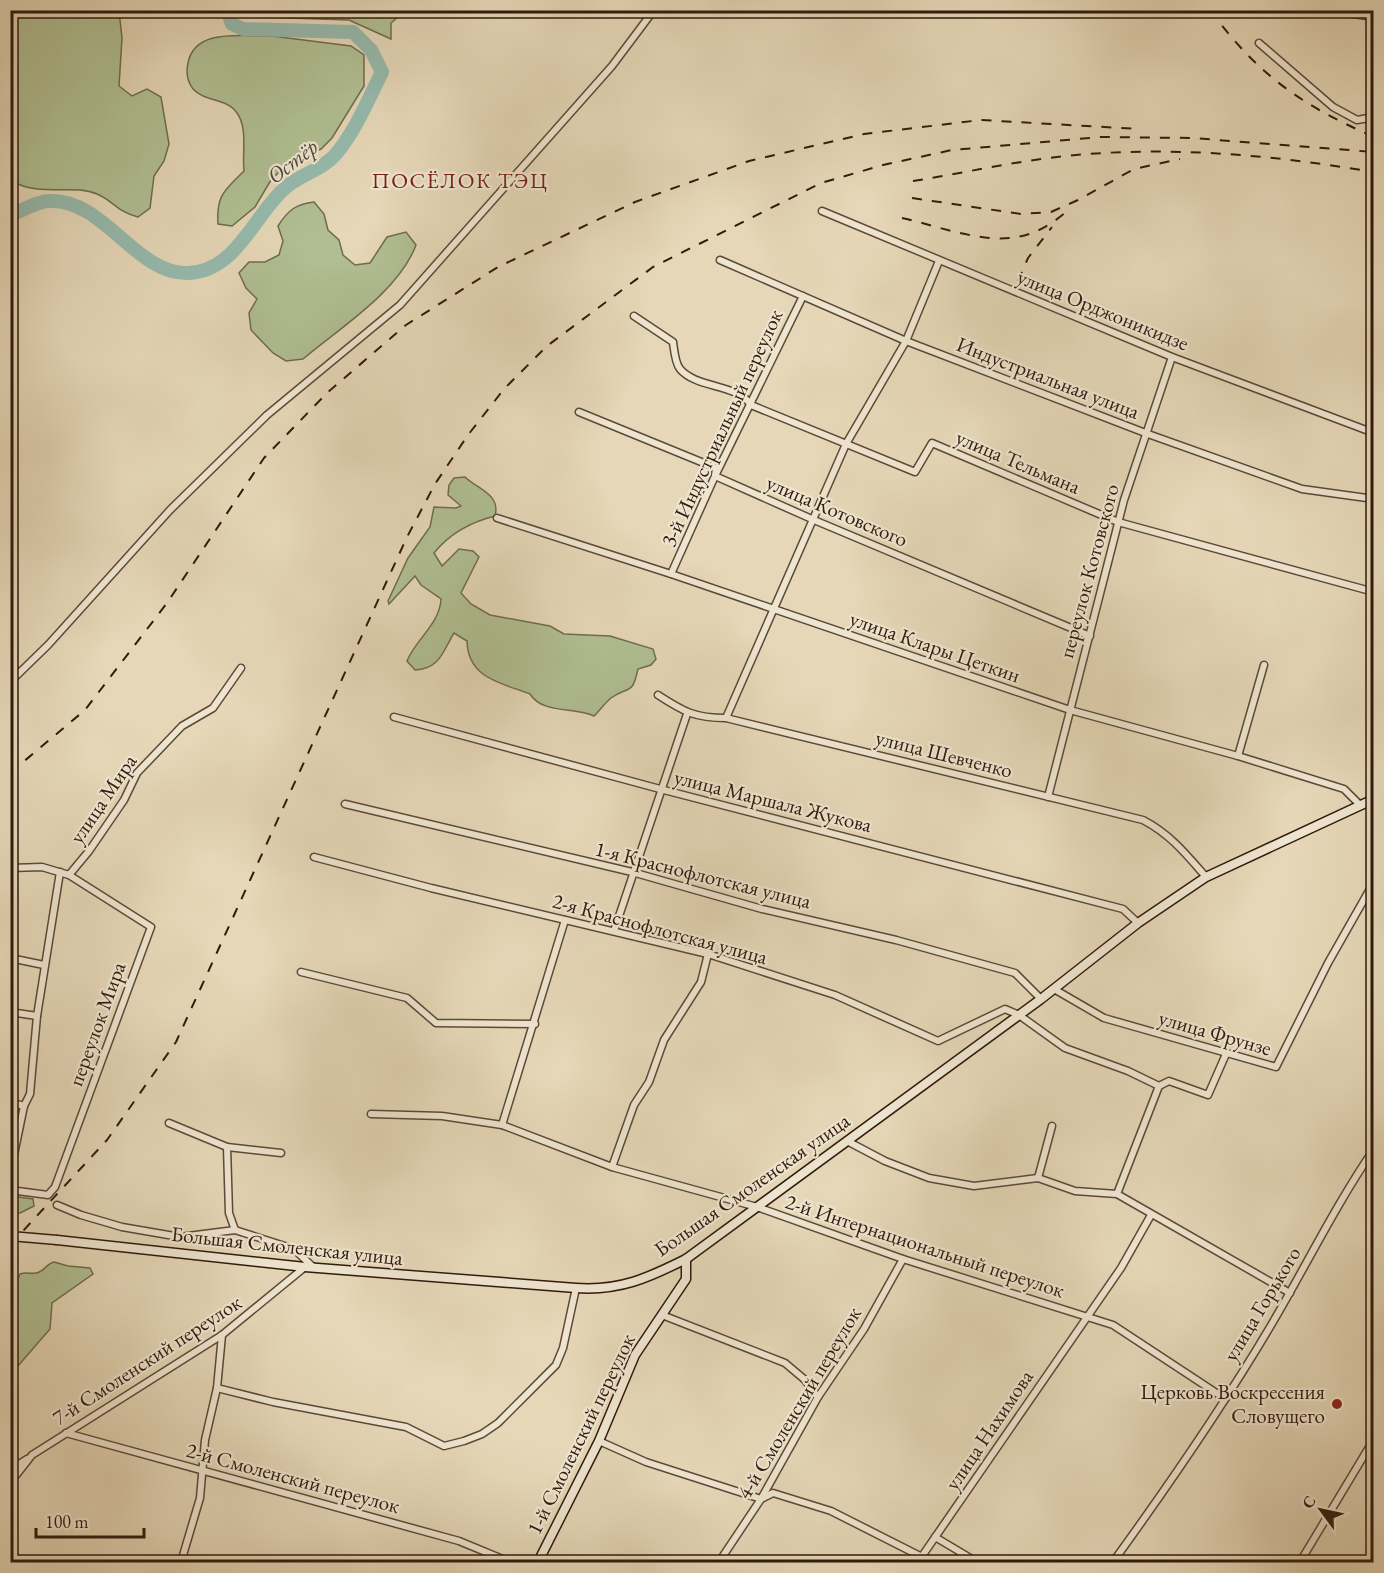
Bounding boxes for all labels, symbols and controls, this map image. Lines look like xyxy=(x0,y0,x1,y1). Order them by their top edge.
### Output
water label: Остёр xyxy=(261,132,324,190)
district label: ПОСЁЛОК ТЭЦ xyxy=(371,166,549,195)
street label: улица Орджоникидзе xyxy=(1013,263,1193,356)
street label: 3-й Индустриальный переулок xyxy=(655,305,789,551)
street label: Индустриальная улица xyxy=(953,330,1144,425)
street label: улица Тельмана xyxy=(952,423,1085,500)
street label: улица Котовского xyxy=(762,469,912,552)
street label: переулок Котовского xyxy=(1052,481,1125,661)
street label: улица Клары Цеткин xyxy=(846,605,1024,688)
street label: улица Шевченко xyxy=(873,723,1015,784)
street label: улица Мира xyxy=(63,748,143,849)
street label: улица Маршала Жукова xyxy=(671,763,875,838)
street label: 1-я Краснофлотская улица xyxy=(592,835,814,915)
street label: 2-я Краснофлотская улица xyxy=(550,887,771,970)
street label: переулок Мира xyxy=(62,957,132,1090)
street label: улица Фрунзе xyxy=(1156,1004,1275,1061)
street label: Большая Смоленская улица xyxy=(649,1106,855,1262)
street label: 2-й Интернациональный переулок xyxy=(782,1188,1068,1303)
street label: Большая Смоленская улица xyxy=(170,1220,405,1271)
street label: улица Горького xyxy=(1217,1241,1306,1366)
street label: 7-й Смоленский переулок xyxy=(47,1288,246,1431)
street label: 4-й Смоленский переулок xyxy=(730,1302,867,1504)
street label: 1-й Смоленский переулок xyxy=(520,1329,641,1539)
street label: улица Нахимова xyxy=(938,1364,1039,1495)
place label: Церковь Воскресения Словущего xyxy=(1140,1378,1325,1429)
marker: Церковь Воскресения Словущего xyxy=(1330,1397,1344,1411)
street label: 2-й Смоленский переулок xyxy=(183,1436,403,1519)
north arrow xyxy=(1291,1480,1351,1540)
text: С xyxy=(1297,1492,1321,1513)
scale bar xyxy=(36,1501,144,1539)
text: 100 m xyxy=(45,1510,89,1533)

